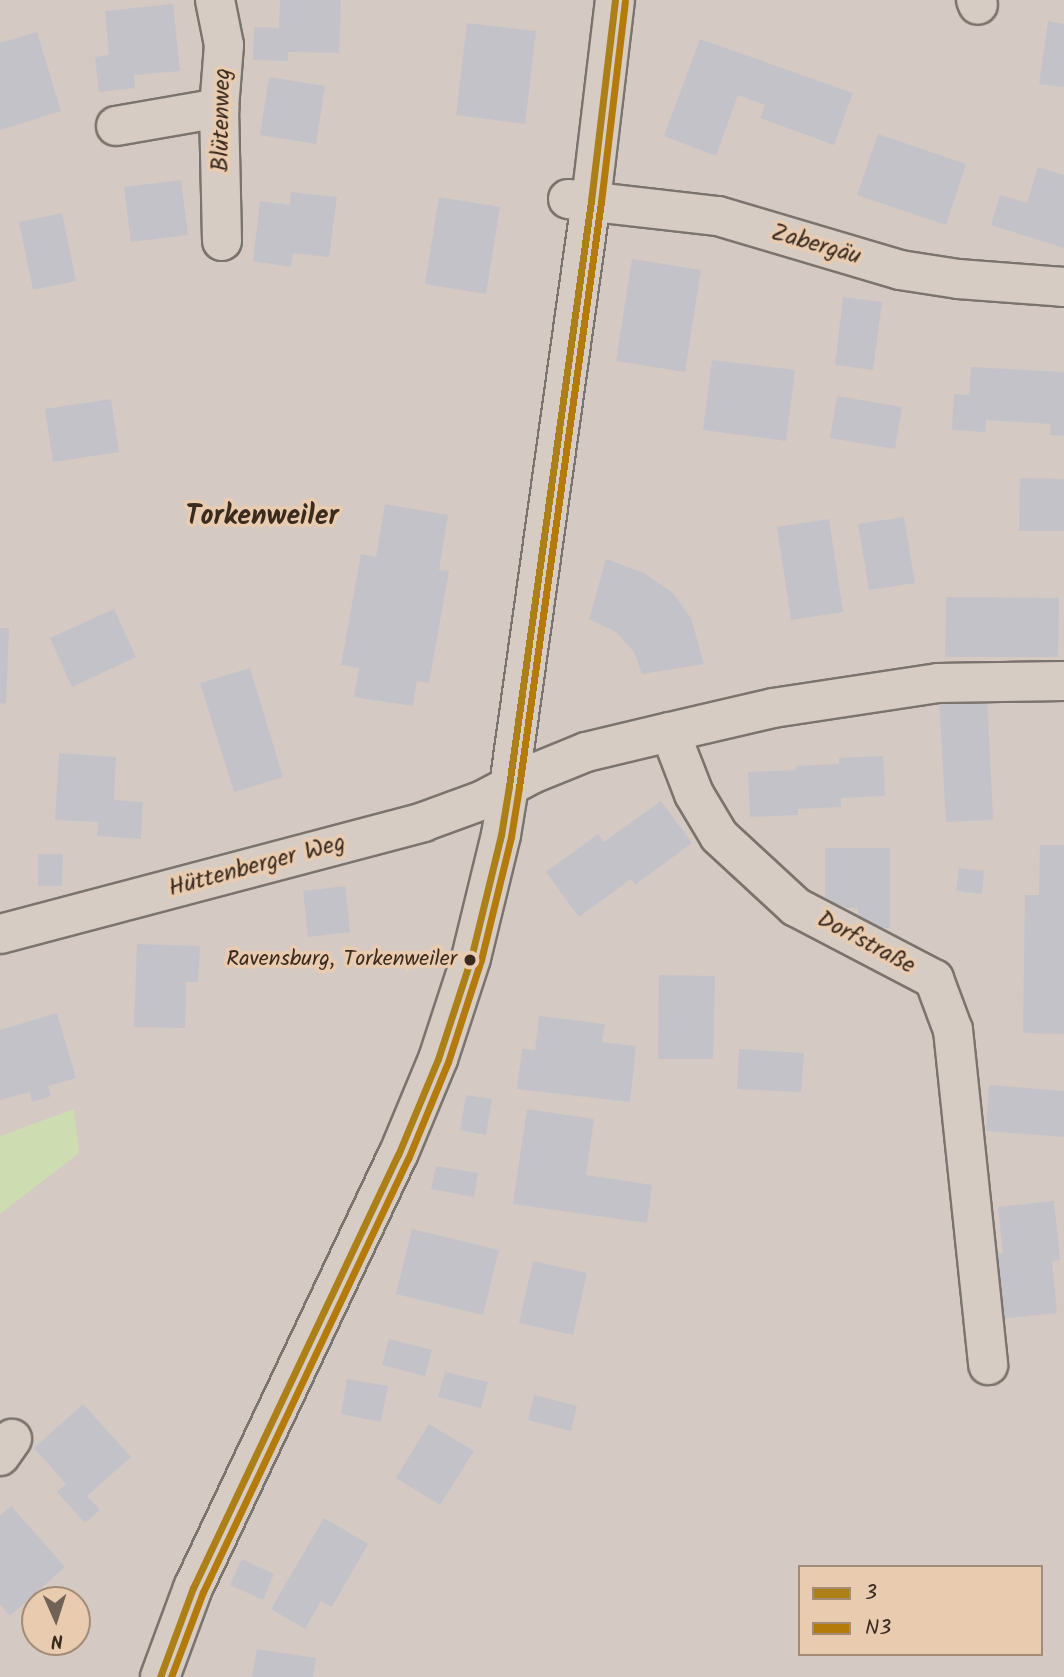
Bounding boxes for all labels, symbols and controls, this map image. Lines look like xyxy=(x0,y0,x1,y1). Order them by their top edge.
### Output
street label: Blütenweg xyxy=(207,68,237,172)
street label: Zabergäu xyxy=(768,219,864,271)
district label: Torkenweiler xyxy=(185,500,339,534)
street label: Hüttenberger Weg xyxy=(165,829,349,903)
street label: Dorfstraße xyxy=(812,905,920,981)
place label: Ravensburg, Torkenweiler xyxy=(226,947,457,973)
marker: Ravensburg, Torkenweiler xyxy=(463,953,477,967)
legend xyxy=(798,1565,1043,1656)
text: 3 xyxy=(865,1577,877,1610)
north arrow xyxy=(21,1586,91,1656)
text: N3 xyxy=(865,1612,891,1645)
text: N xyxy=(50,1625,64,1655)

